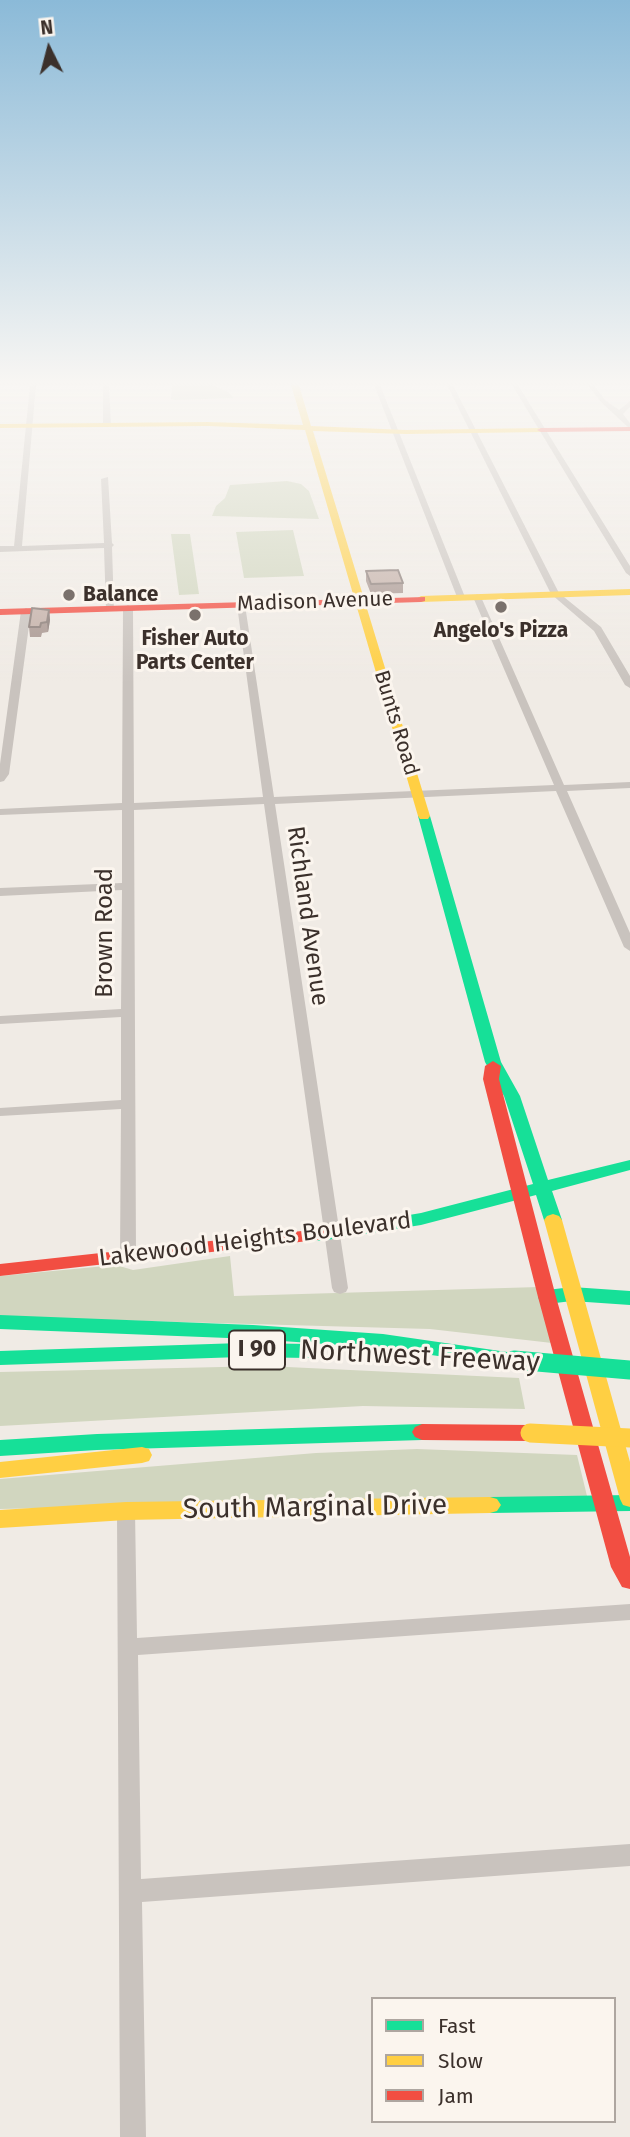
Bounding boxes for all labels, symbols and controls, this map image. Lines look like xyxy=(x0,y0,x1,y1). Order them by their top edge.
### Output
north arrow xyxy=(14,14,84,84)
text: N xyxy=(39,16,54,40)
place label: Balance xyxy=(83,582,158,608)
marker: Balance xyxy=(61,587,77,603)
street label: Madison Avenue xyxy=(237,587,393,617)
marker: Angelo's Pizza xyxy=(493,599,509,615)
marker: Fisher Auto Parts Center xyxy=(187,607,203,623)
place label: Angelo's Pizza xyxy=(434,618,568,644)
place label: Fisher Auto Parts Center xyxy=(136,626,254,676)
street label: Bunts Road xyxy=(368,667,424,779)
street label: Richland Avenue xyxy=(280,824,334,1008)
street label: Brown Road xyxy=(91,868,119,998)
street label: Lakewood Heights Boulevard xyxy=(97,1207,413,1273)
road number: I 90 xyxy=(229,1330,285,1370)
street label: Northwest Freeway xyxy=(299,1334,541,1380)
street label: South Marginal Drive xyxy=(183,1489,447,1527)
legend xyxy=(371,1997,616,2123)
text: Fast xyxy=(438,2013,476,2039)
text: Slow xyxy=(438,2048,483,2074)
text: Jam xyxy=(438,2083,474,2109)

